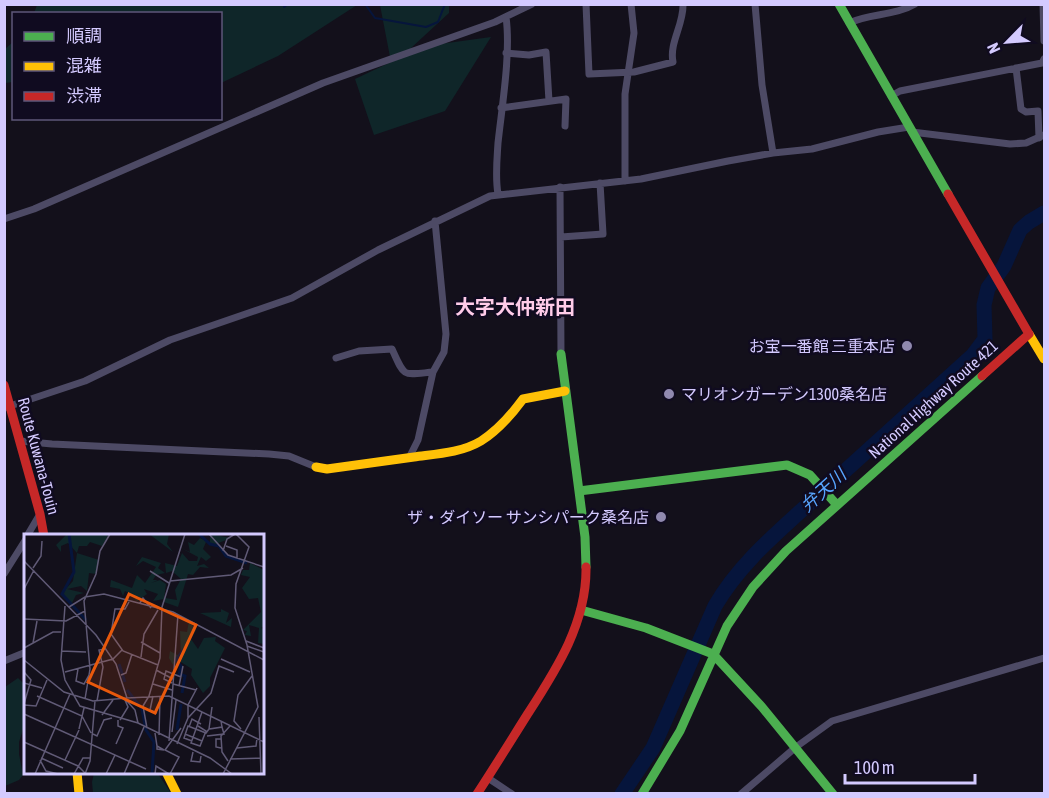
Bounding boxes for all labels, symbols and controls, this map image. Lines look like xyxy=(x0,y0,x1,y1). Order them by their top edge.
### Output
legend xyxy=(12,12,222,120)
north arrow xyxy=(977,12,1037,72)
text: 順調 xyxy=(66,25,102,46)
text: N xyxy=(983,40,1004,56)
text: 混雑 xyxy=(66,55,102,76)
text: 渋滞 xyxy=(66,85,102,106)
district label: 大字大仲新田 xyxy=(455,295,575,318)
street label: National Highway Route 421 xyxy=(865,336,1002,462)
place label: お宝一番館 三重本店 xyxy=(749,337,895,355)
marker: お宝一番館 三重本店 xyxy=(900,339,914,353)
place label: マリオンガーデン1300桑名店 xyxy=(681,385,887,403)
marker: マリオンガーデン1300桑名店 xyxy=(662,387,676,401)
street label: Route Kuwana-Touin xyxy=(15,395,63,517)
water label: 弁天川 xyxy=(796,463,852,516)
place label: ザ・ダイソー サンシパーク桑名店 xyxy=(407,508,649,526)
marker: ザ・ダイソー サンシパーク桑名店 xyxy=(654,510,668,524)
inset map xyxy=(24,534,264,774)
scale bar xyxy=(845,747,976,785)
text: 100 m xyxy=(854,757,895,778)

